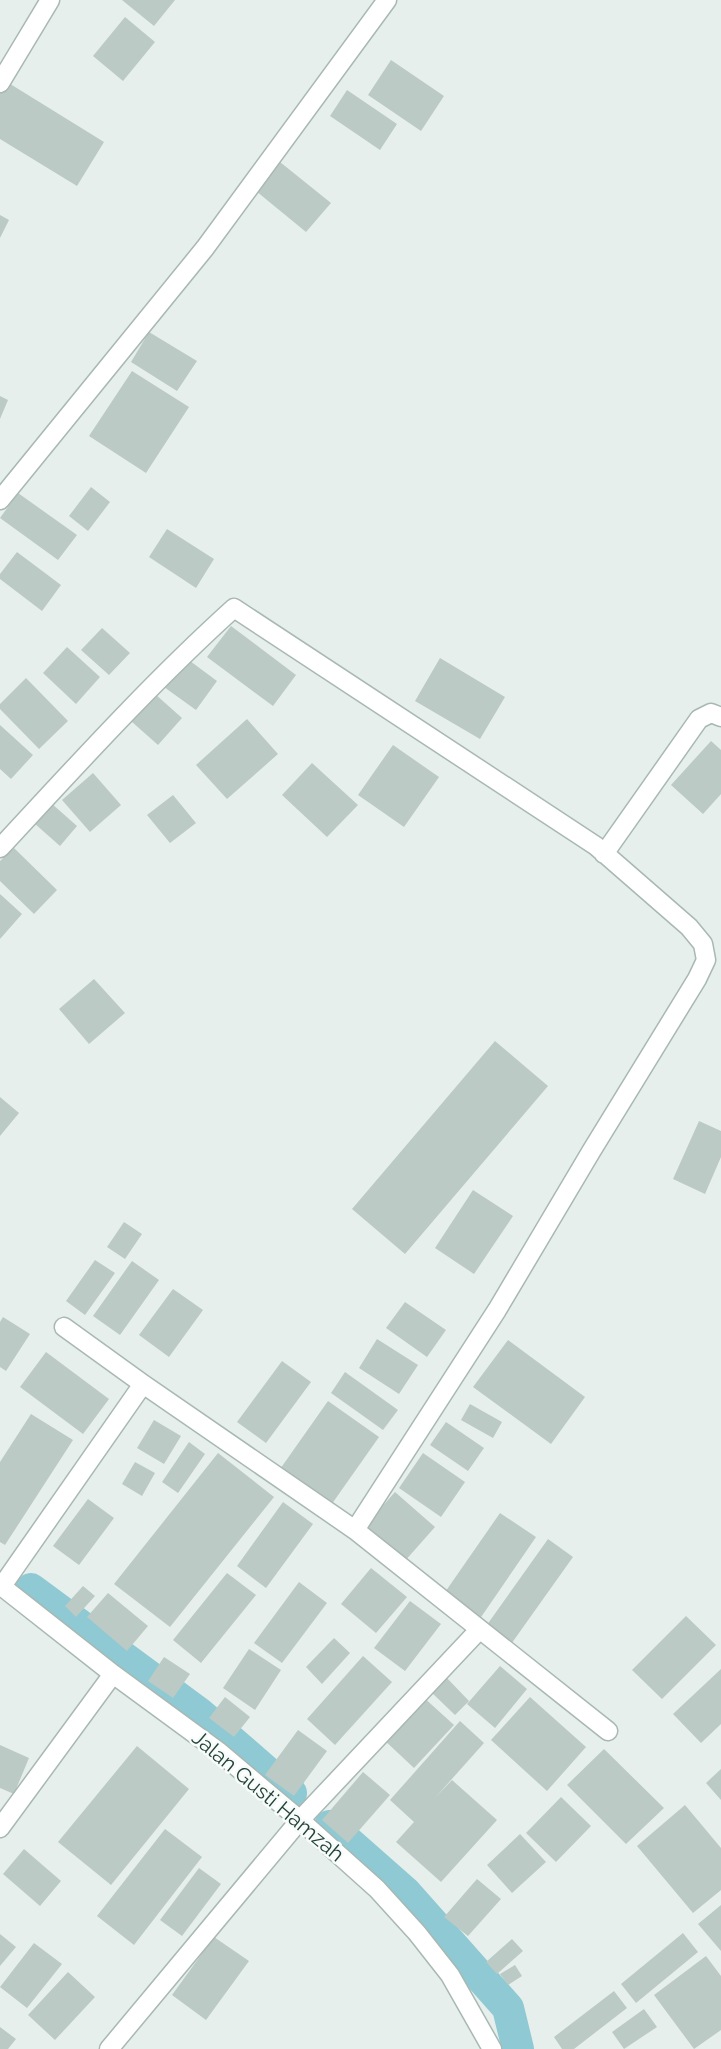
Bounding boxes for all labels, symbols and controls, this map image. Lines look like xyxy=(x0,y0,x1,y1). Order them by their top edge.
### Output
street label: Jalan Gusti Hamzah xyxy=(187,1725,349,1867)

